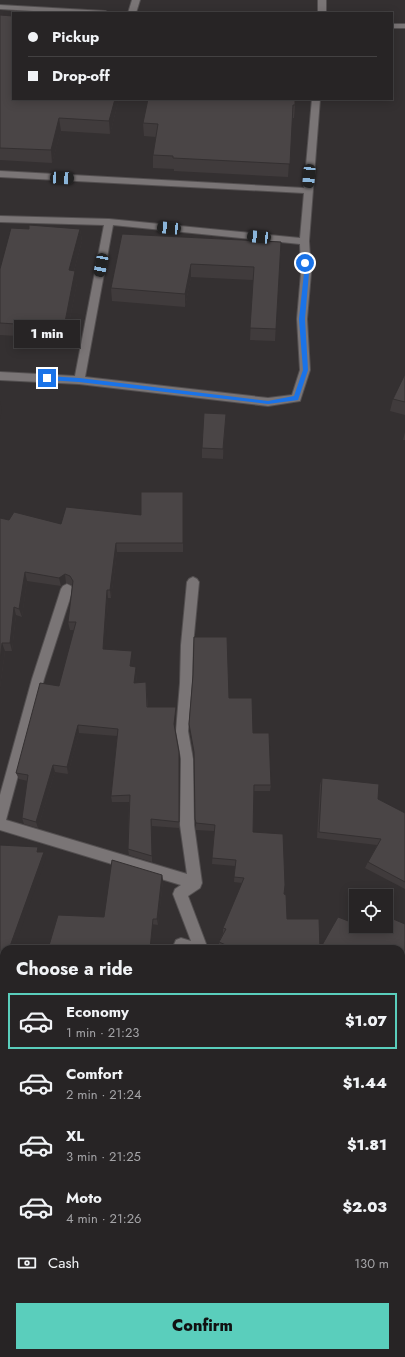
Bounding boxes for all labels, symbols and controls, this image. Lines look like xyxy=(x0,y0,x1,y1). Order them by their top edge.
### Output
text: Pickup xyxy=(52,26,99,48)
text: Drop-off xyxy=(52,65,110,87)
car xyxy=(302,164,316,188)
car xyxy=(50,171,74,185)
car xyxy=(157,221,181,235)
car xyxy=(246,230,272,244)
car xyxy=(93,252,109,278)
route start xyxy=(296,254,314,272)
callout: 1 min xyxy=(14,320,80,348)
text: 1 min xyxy=(31,324,63,343)
route end xyxy=(38,369,56,387)
map controls xyxy=(349,889,393,933)
button: locate xyxy=(349,889,393,933)
text: Choose a ride xyxy=(16,956,133,982)
text: Economy xyxy=(66,1001,129,1023)
icon: car xyxy=(18,1003,54,1039)
text: $1.07 xyxy=(345,1010,387,1032)
text: 1 min · 21:23 xyxy=(66,1023,139,1042)
text: Comfort xyxy=(66,1063,123,1085)
icon: car xyxy=(18,1065,54,1101)
text: $1.44 xyxy=(343,1072,387,1094)
text: 2 min · 21:24 xyxy=(66,1085,141,1104)
text: XL xyxy=(66,1125,84,1147)
icon: car xyxy=(18,1127,54,1163)
text: $1.81 xyxy=(347,1134,387,1156)
text: 3 min · 21:25 xyxy=(66,1147,141,1166)
text: Moto xyxy=(66,1187,102,1209)
icon: car xyxy=(18,1189,54,1225)
text: $2.03 xyxy=(342,1196,387,1218)
text: 4 min · 21:26 xyxy=(66,1209,142,1228)
icon: cash xyxy=(16,1252,38,1274)
text: Cash xyxy=(48,1252,79,1274)
text: 130 m xyxy=(354,1254,389,1273)
button: Confirm xyxy=(16,1303,389,1349)

